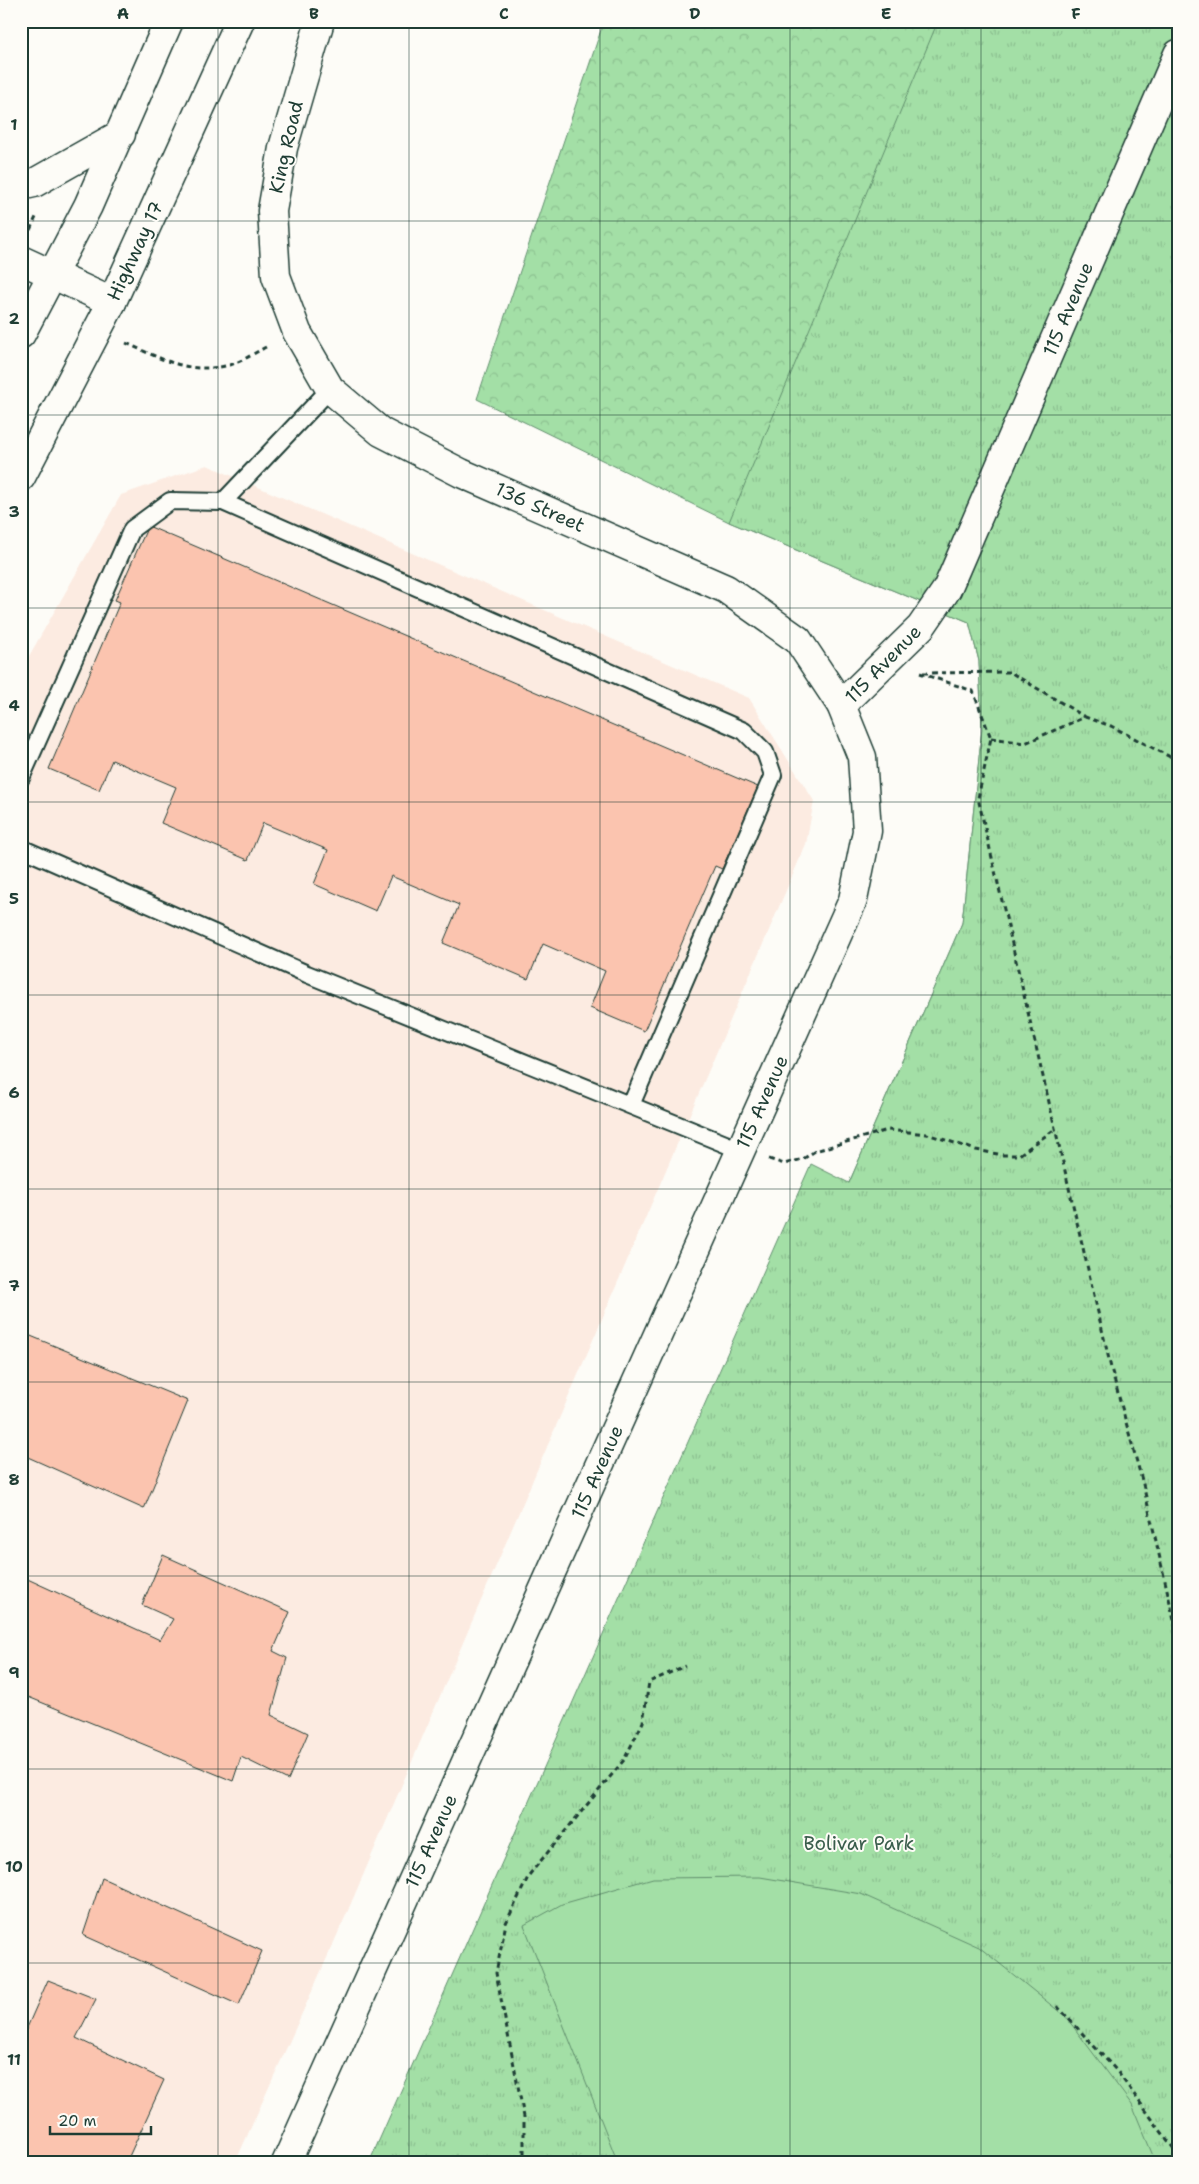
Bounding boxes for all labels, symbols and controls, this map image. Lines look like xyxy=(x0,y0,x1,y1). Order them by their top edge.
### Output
text: A xyxy=(117,3,129,24)
text: B xyxy=(309,3,319,24)
text: C xyxy=(499,3,509,24)
text: D xyxy=(689,3,701,24)
text: E xyxy=(881,3,891,24)
text: F xyxy=(1071,3,1081,24)
street label: King Road xyxy=(263,98,309,196)
text: 1 xyxy=(10,114,18,135)
street label: Highway 17 xyxy=(101,197,169,305)
street label: 115 Avenue xyxy=(1037,258,1099,360)
text: 2 xyxy=(8,308,20,329)
street label: 136 Street xyxy=(491,476,589,538)
text: 3 xyxy=(8,501,20,522)
street label: 115 Avenue xyxy=(839,619,927,709)
text: 4 xyxy=(8,695,20,716)
text: 5 xyxy=(9,888,19,909)
street label: 115 Avenue xyxy=(730,1051,794,1153)
text: 6 xyxy=(8,1082,20,1103)
text: 7 xyxy=(8,1275,20,1296)
street label: 115 Avenue xyxy=(565,1421,629,1523)
text: 8 xyxy=(8,1469,20,1490)
text: 9 xyxy=(8,1662,20,1683)
street label: 115 Avenue xyxy=(399,1790,463,1892)
park label: Bolivar Park xyxy=(804,1831,915,1856)
text: 10 xyxy=(5,1856,23,1877)
text: 11 xyxy=(7,2049,21,2070)
scale bar xyxy=(50,2104,151,2136)
text: 20 m xyxy=(58,2111,97,2131)

